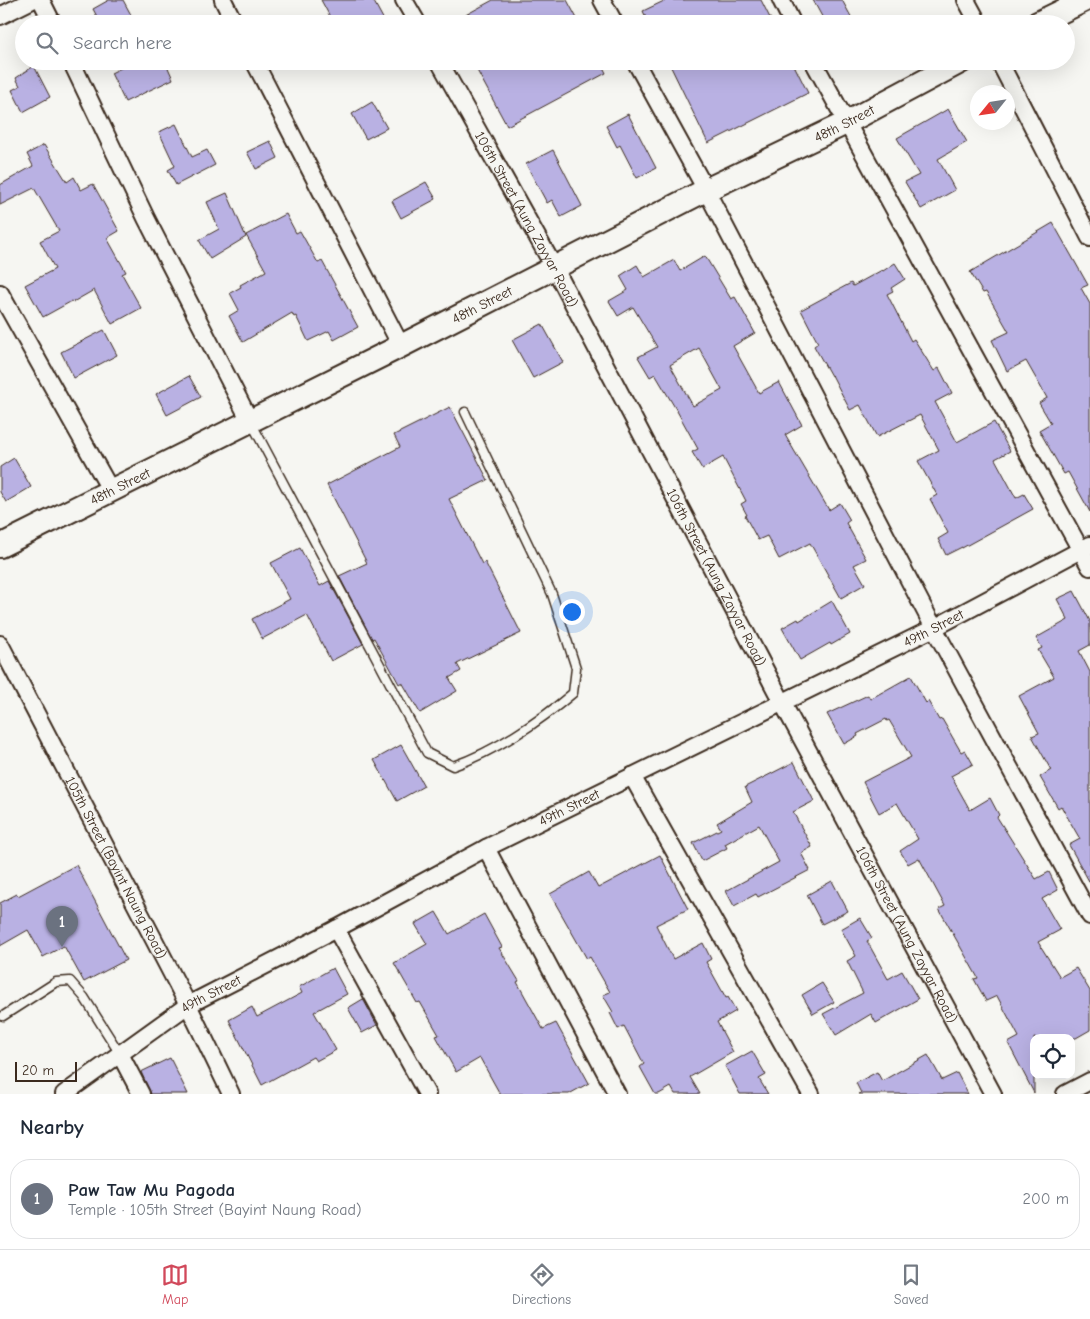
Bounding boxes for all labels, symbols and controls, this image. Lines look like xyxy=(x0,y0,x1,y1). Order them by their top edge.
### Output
search box xyxy=(15,15,1075,70)
icon: search xyxy=(33,29,61,57)
text: Search here xyxy=(73,32,172,54)
north arrow xyxy=(970,85,1015,130)
street label: 48th Street xyxy=(811,101,878,146)
street label: 106th Street (Aung Zayyar Road) xyxy=(472,128,582,310)
street label: 48th Street xyxy=(449,282,516,327)
street label: 48th Street xyxy=(87,464,154,508)
street label: 106th Street (Aung Zayyar Road) xyxy=(663,485,770,669)
your location xyxy=(559,599,585,625)
street label: 49th Street xyxy=(900,605,967,650)
street label: 105th Street (Bayint Naung Road) xyxy=(62,774,171,961)
street label: 49th Street xyxy=(536,785,603,829)
street label: 106th Street (Aung Zayyar Road) xyxy=(853,843,962,1026)
pin: 1 xyxy=(46,906,78,947)
street label: 49th Street xyxy=(177,970,244,1016)
map controls xyxy=(1030,1034,1075,1079)
button: locate xyxy=(1030,1034,1075,1079)
scale bar xyxy=(15,1059,78,1082)
text: 20 m xyxy=(22,1062,54,1079)
text: Nearby xyxy=(20,1115,84,1139)
text: Paw Taw Mu Pagoda xyxy=(68,1179,235,1201)
text: 1 xyxy=(34,1190,40,1208)
text: 200 m xyxy=(1023,1190,1069,1208)
text: Temple · 105th Street (Bayint Naung Road) xyxy=(68,1201,361,1219)
tab: Map xyxy=(161,1261,189,1308)
tab: Directions xyxy=(512,1261,571,1308)
tab: Saved xyxy=(894,1261,929,1308)

